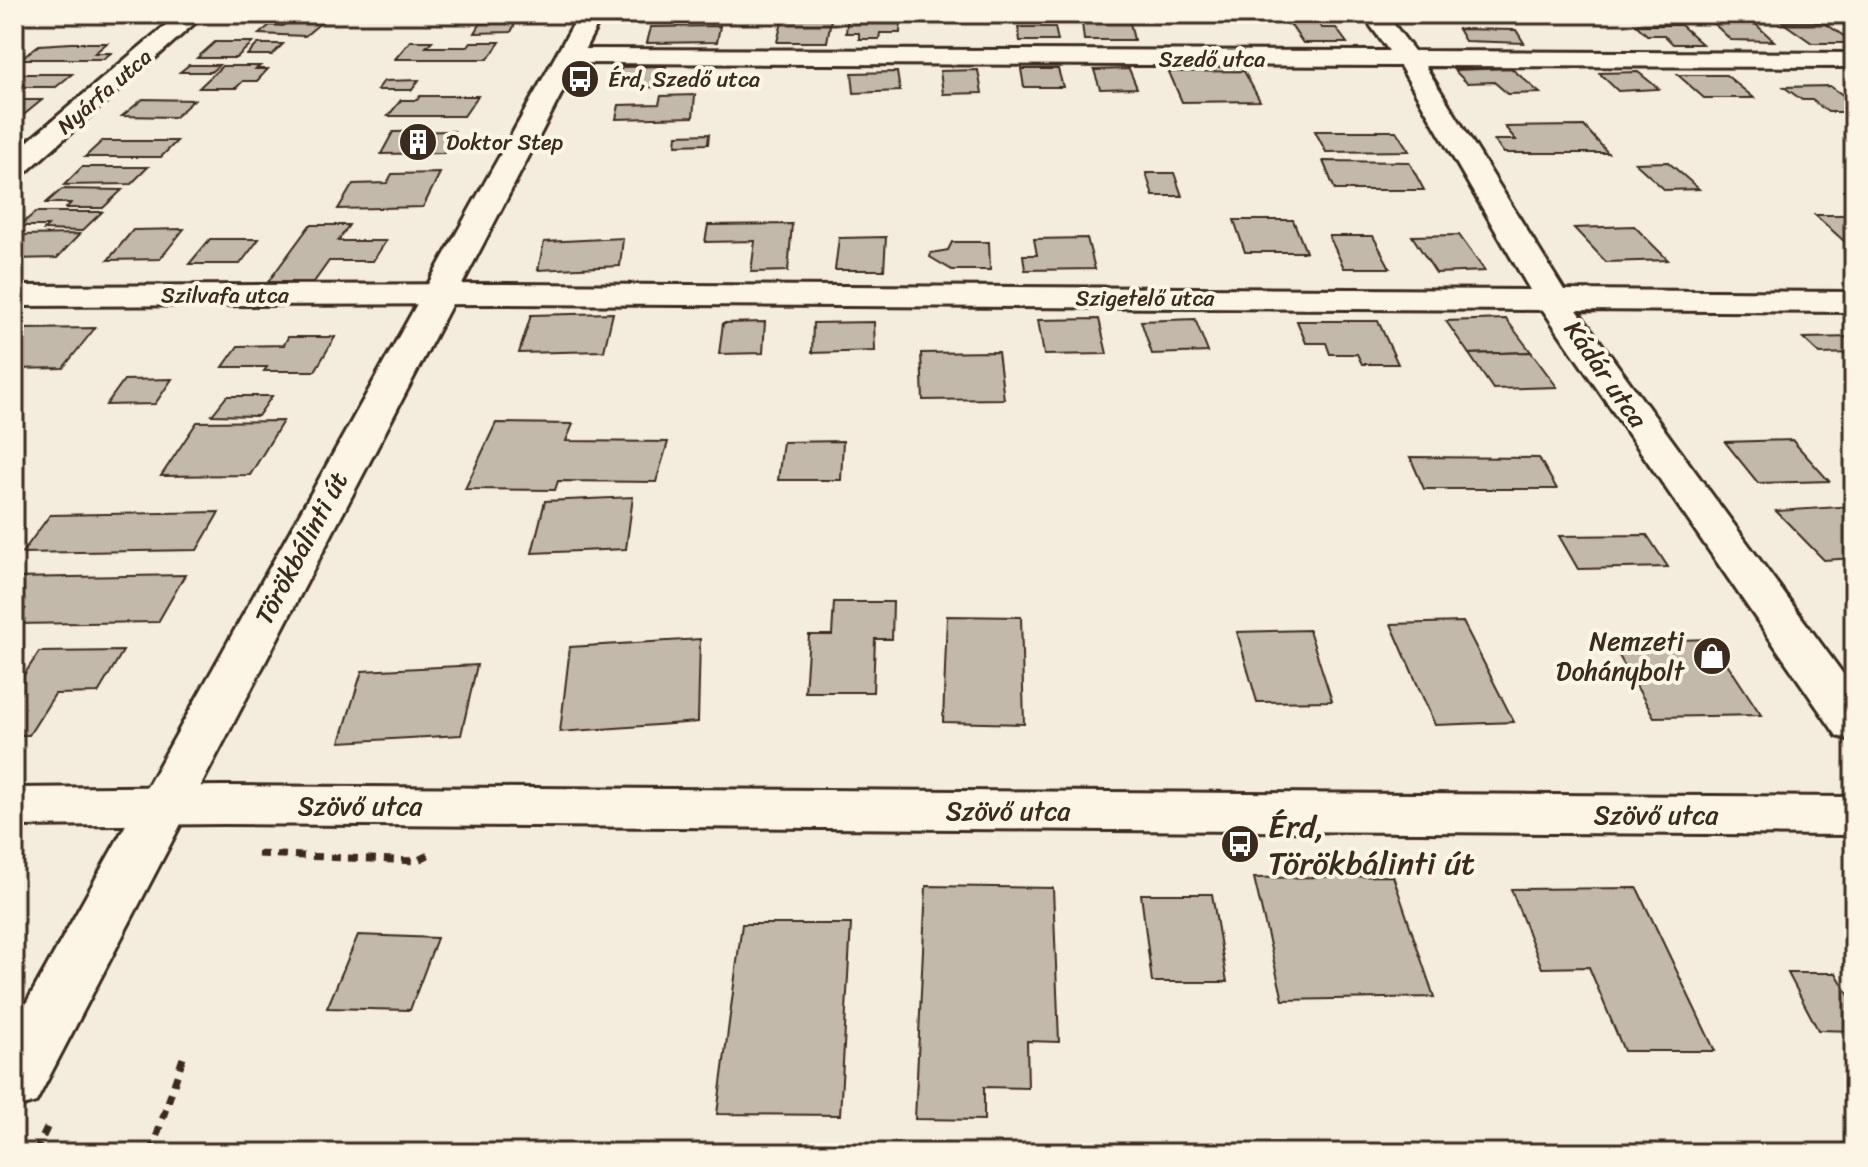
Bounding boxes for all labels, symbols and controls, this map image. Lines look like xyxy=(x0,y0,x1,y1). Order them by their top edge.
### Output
street label: Nyárfa utca xyxy=(48,38,161,144)
street label: Szedő utca xyxy=(1159,40,1265,79)
bus stop icon: Érd, Szedő utca xyxy=(559,58,601,100)
place label: Érd, Szedő utca xyxy=(608,60,760,99)
building icon: Doktor Step xyxy=(397,121,439,163)
place label: Doktor Step xyxy=(446,123,564,162)
street label: Szilvafa utca xyxy=(161,276,290,315)
street label: Szigetelő utca xyxy=(1076,279,1215,318)
street label: Kádár utca xyxy=(1552,310,1661,439)
street label: Törökbálinti út xyxy=(241,463,361,633)
place label: Nemzeti Dohánybolt xyxy=(1556,618,1686,694)
shop icon: Nemzeti Dohánybolt xyxy=(1691,635,1733,677)
street label: Szövő utca xyxy=(298,783,423,829)
street label: Szövő utca xyxy=(946,788,1071,834)
street label: Szövő utca xyxy=(1594,792,1719,838)
place label: Érd, Törökbálinti út xyxy=(1268,798,1475,892)
bus stop icon: Érd, Törökbálinti út xyxy=(1219,823,1261,865)

